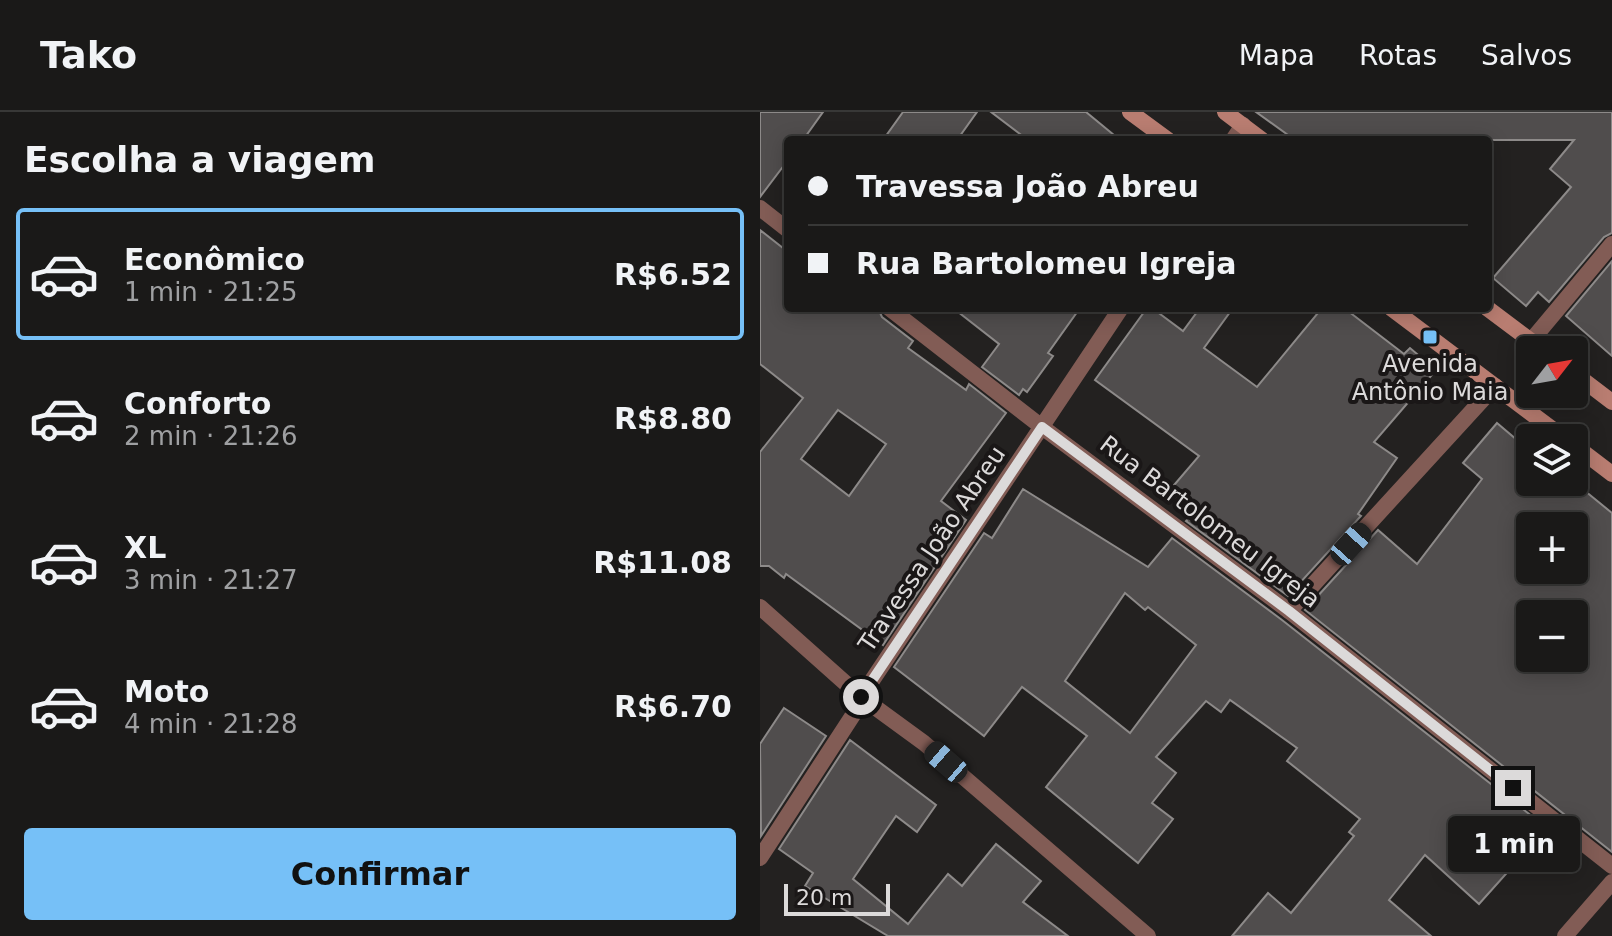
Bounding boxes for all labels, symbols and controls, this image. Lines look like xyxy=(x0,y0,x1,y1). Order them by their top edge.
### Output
text: Tako xyxy=(40,33,137,77)
text: Mapa xyxy=(1239,39,1315,72)
text: Rotas xyxy=(1359,39,1437,72)
text: Salvos xyxy=(1481,39,1572,72)
text: Escolha a viagem xyxy=(24,139,376,180)
text: Travessa João Abreu xyxy=(856,169,1199,204)
icon: car xyxy=(28,238,100,310)
text: Econômico xyxy=(124,242,305,277)
text: Rua Bartolomeu Igreja xyxy=(856,246,1237,281)
text: R$6.52 xyxy=(614,257,732,292)
text: 1 min · 21:25 xyxy=(124,277,298,307)
marker: Avenida Antônio Maia xyxy=(1421,328,1439,346)
north arrow xyxy=(1516,336,1588,408)
map controls xyxy=(1516,336,1588,672)
place label: Avenida Antônio Maia xyxy=(1352,350,1508,406)
icon: car xyxy=(28,382,100,454)
text: Conforto xyxy=(124,386,271,421)
text: R$8.80 xyxy=(614,401,732,436)
text: 2 min · 21:26 xyxy=(124,421,298,451)
button: layers xyxy=(1516,424,1588,496)
street label: Rua Bartolomeu Igreja xyxy=(1094,430,1326,614)
street label: Travessa João Abreu xyxy=(852,441,1011,658)
button: + xyxy=(1516,512,1588,584)
car xyxy=(1326,518,1376,570)
icon: car xyxy=(28,526,100,598)
text: XL xyxy=(124,530,166,565)
text: R$11.08 xyxy=(593,545,732,580)
text: 3 min · 21:27 xyxy=(124,565,298,595)
button: − xyxy=(1516,600,1588,672)
icon: car xyxy=(28,670,100,742)
text: Moto xyxy=(124,674,209,709)
route start xyxy=(843,679,879,715)
text: R$6.70 xyxy=(614,689,732,724)
text: 4 min · 21:28 xyxy=(124,709,298,739)
car xyxy=(920,737,972,787)
route end xyxy=(1495,770,1531,806)
callout: 1 min xyxy=(1447,816,1579,872)
button: Confirmar xyxy=(24,828,736,920)
text: 1 min xyxy=(1473,829,1555,859)
scale bar xyxy=(784,880,890,916)
text: 20 m xyxy=(796,885,852,910)

